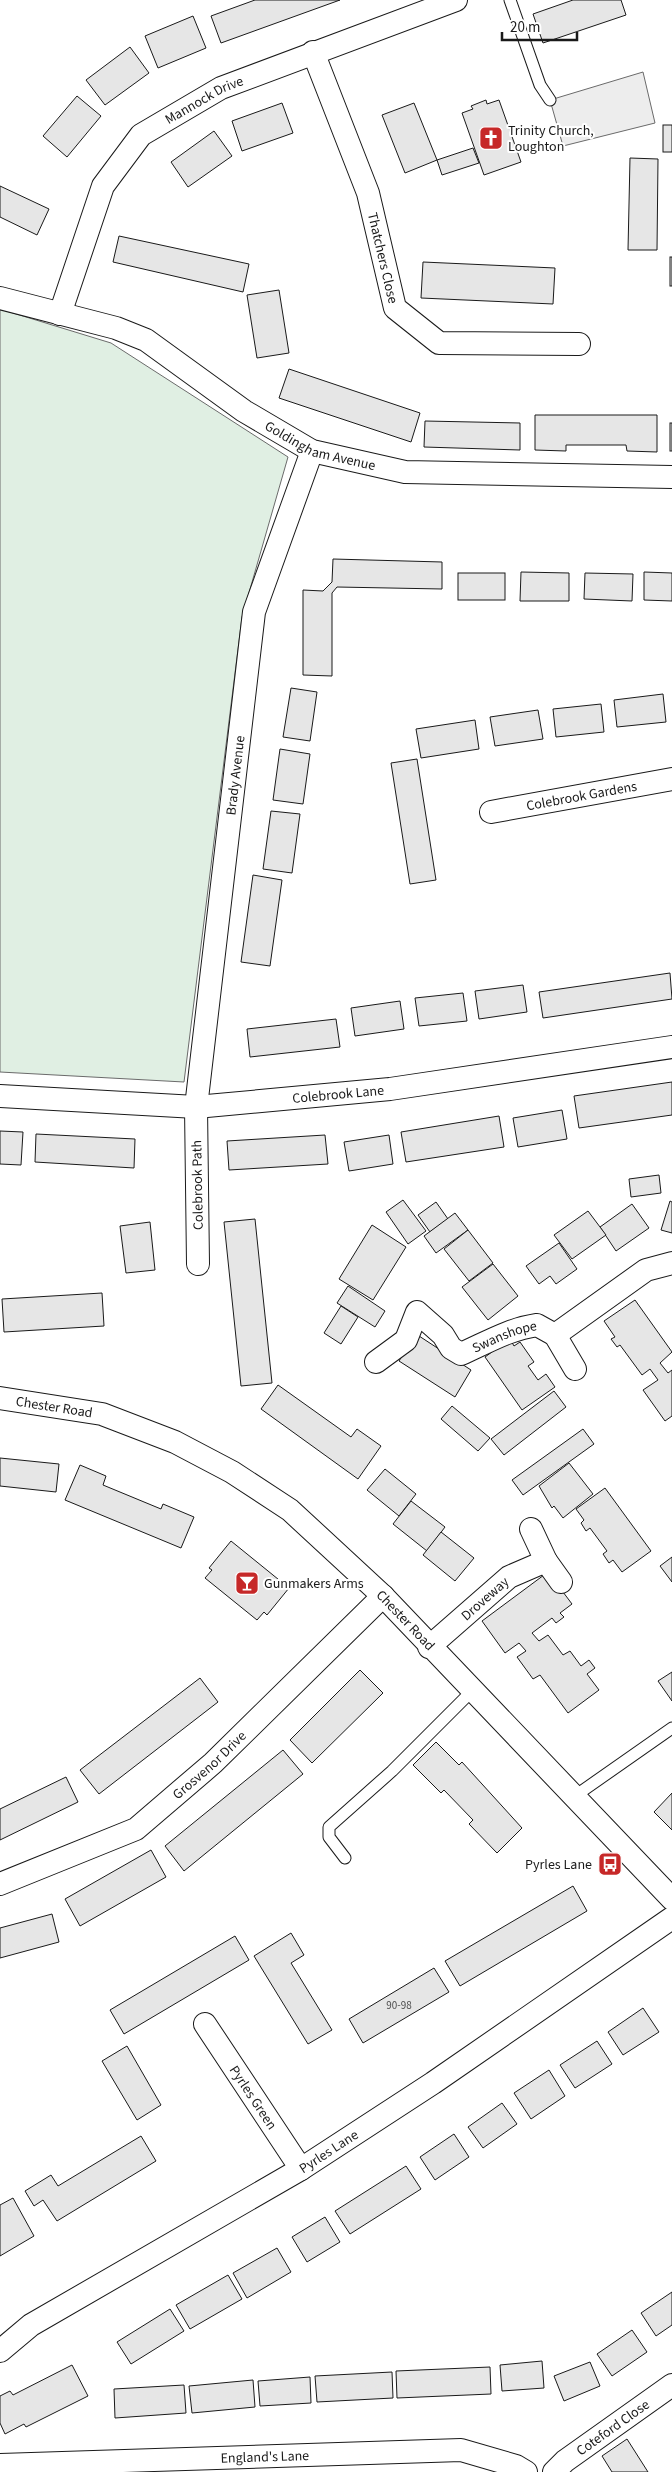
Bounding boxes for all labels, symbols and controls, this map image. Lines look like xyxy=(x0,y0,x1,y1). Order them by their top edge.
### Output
scale bar xyxy=(502,10,577,42)
text: 20 m xyxy=(510,17,540,38)
street label: Mannock Drive xyxy=(161,72,246,130)
place label: Trinity Church, Loughton xyxy=(508,121,594,157)
church icon: Trinity Church, Loughton xyxy=(478,125,504,151)
street label: Thatchers Close xyxy=(362,211,403,306)
street label: Goldingham Avenue xyxy=(261,416,377,476)
street label: Brady Avenue xyxy=(221,734,250,816)
street label: Colebrook Gardens xyxy=(525,777,639,816)
street label: Colebrook Lane xyxy=(291,1081,385,1109)
street label: Colebrook Path xyxy=(187,1140,209,1230)
street label: Swanshope xyxy=(469,1316,538,1358)
street label: Chester Road xyxy=(14,1392,94,1423)
bar icon: Gunmakers Arms xyxy=(234,1570,260,1596)
street label: Droveway xyxy=(457,1572,514,1626)
place label: Gunmakers Arms xyxy=(264,1574,364,1594)
street label: Chester Road xyxy=(371,1586,439,1656)
street label: Grosvenor Drive xyxy=(168,1727,251,1804)
bus stop icon: Pyrles Lane xyxy=(597,1851,623,1877)
place label: Pyrles Lane xyxy=(525,1855,592,1875)
house number: 90-98 xyxy=(386,1998,412,2013)
street label: Pyrles Green xyxy=(224,2062,281,2134)
street label: Pyrles Lane xyxy=(295,2125,363,2179)
street label: Coteford Close xyxy=(573,2395,654,2461)
street label: England's Lane xyxy=(220,2446,310,2469)

